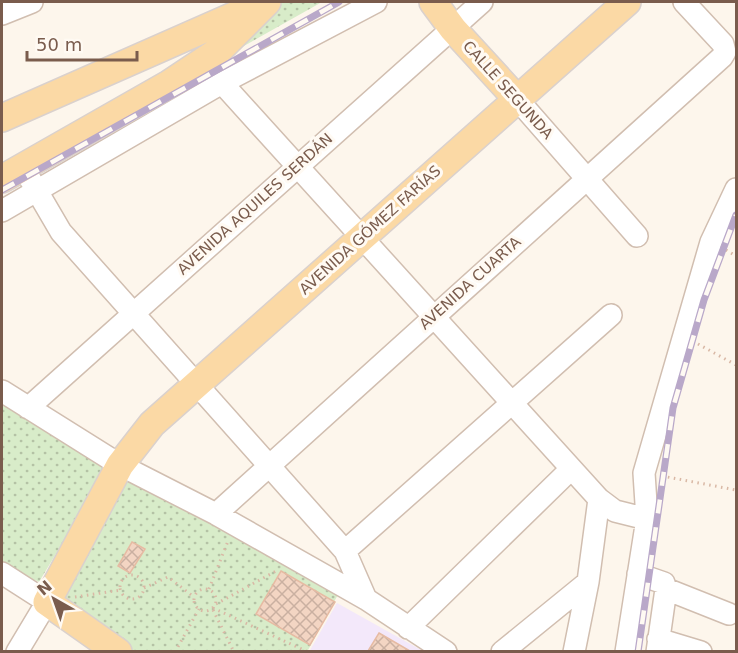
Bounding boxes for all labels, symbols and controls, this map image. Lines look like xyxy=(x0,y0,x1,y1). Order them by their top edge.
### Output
scale bar xyxy=(27,24,136,62)
text: 50 m xyxy=(36,34,82,55)
street label: CALLE SEGUNDA xyxy=(459,37,557,143)
street label: AVENIDA AQUILES SERDÁN xyxy=(173,129,336,278)
street label: AVENIDA GÓMEZ FARÍAS xyxy=(295,161,444,298)
street label: AVENIDA CUARTA xyxy=(416,232,525,333)
north arrow xyxy=(24,569,84,629)
text: N xyxy=(33,576,56,599)

